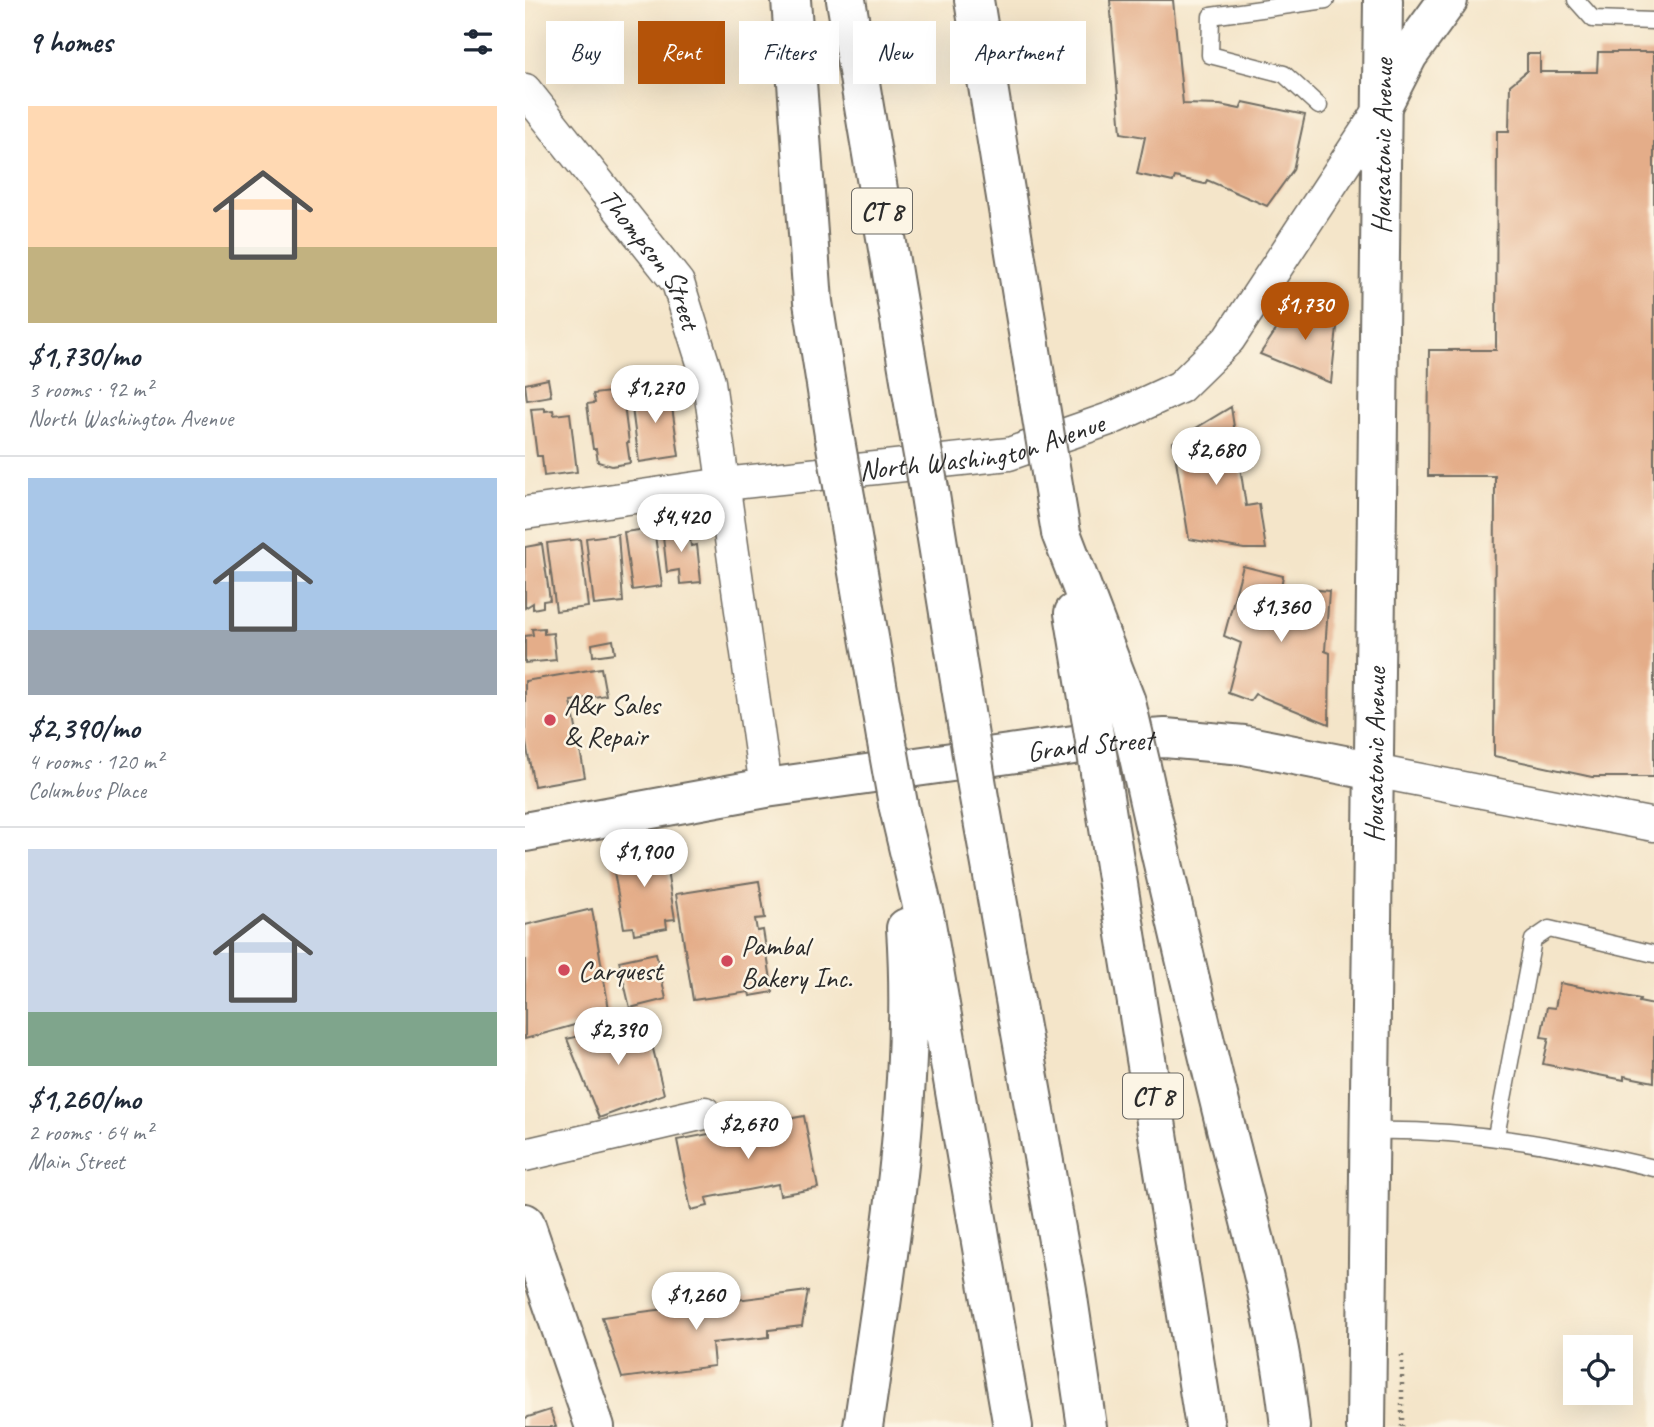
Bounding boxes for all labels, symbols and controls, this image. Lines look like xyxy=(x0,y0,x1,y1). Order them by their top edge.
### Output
chip: Buy xyxy=(546,21,624,84)
chip: Rent xyxy=(638,21,725,84)
chip: Filters xyxy=(739,21,839,84)
chip: New xyxy=(853,21,936,84)
chip: Apartment xyxy=(950,21,1086,84)
text: 9 homes xyxy=(28,23,112,61)
icon: filters xyxy=(459,23,497,61)
street label: Housatonic Avenue xyxy=(1363,56,1400,234)
icon: home xyxy=(200,152,326,278)
street label: Thompson Street xyxy=(592,182,709,336)
road number: CT 8 xyxy=(852,188,912,233)
pin: $1,730 xyxy=(1248,282,1362,342)
text: $1,730 xyxy=(1277,290,1333,319)
text: $1,730/mo xyxy=(28,337,140,375)
pin: $1,270 xyxy=(598,366,712,425)
text: $1,270 xyxy=(627,373,683,402)
text: 3 rooms · 92 m² xyxy=(28,375,152,404)
text: North Washington Avenue xyxy=(28,404,233,433)
street label: North Washington Avenue xyxy=(857,405,1110,488)
pin: $2,680 xyxy=(1159,428,1273,487)
text: $2,680 xyxy=(1188,435,1244,464)
pin: $4,420 xyxy=(624,494,738,554)
text: $4,420 xyxy=(653,502,709,531)
icon: home xyxy=(200,524,326,650)
pin: $1,360 xyxy=(1224,584,1338,644)
text: $1,360 xyxy=(1253,592,1309,621)
street label: Housatonic Avenue xyxy=(1356,665,1393,843)
place label: A&r Sales & Repair xyxy=(564,687,662,754)
text: $2,390/mo xyxy=(28,709,140,747)
marker: A&r Sales & Repair xyxy=(542,712,558,728)
street label: Grand Street xyxy=(1025,722,1158,769)
text: 4 rooms · 120 m² xyxy=(28,747,163,776)
text: Columbus Place xyxy=(28,776,146,805)
pin: $1,900 xyxy=(587,830,701,889)
text: $1,900 xyxy=(616,837,672,866)
icon: home xyxy=(200,895,326,1021)
place label: Pambal Bakery Inc. xyxy=(741,928,853,995)
place label: Carquest xyxy=(578,953,665,988)
marker: Pambal Bakery Inc. xyxy=(719,953,735,969)
marker: Carquest xyxy=(556,962,572,978)
pin: $2,390 xyxy=(561,1007,675,1067)
text: $2,390 xyxy=(590,1015,646,1044)
road number: CT 8 xyxy=(1123,1074,1183,1119)
text: $1,260/mo xyxy=(28,1080,141,1118)
pin: $2,670 xyxy=(691,1102,805,1161)
text: $2,670 xyxy=(720,1109,776,1138)
text: 2 rooms · 64 m² xyxy=(28,1118,152,1147)
text: Main Street xyxy=(28,1147,124,1176)
pin: $1,260 xyxy=(639,1272,753,1332)
text: $1,260 xyxy=(668,1280,724,1309)
map controls xyxy=(1563,1335,1633,1405)
button: locate xyxy=(1563,1335,1633,1405)

